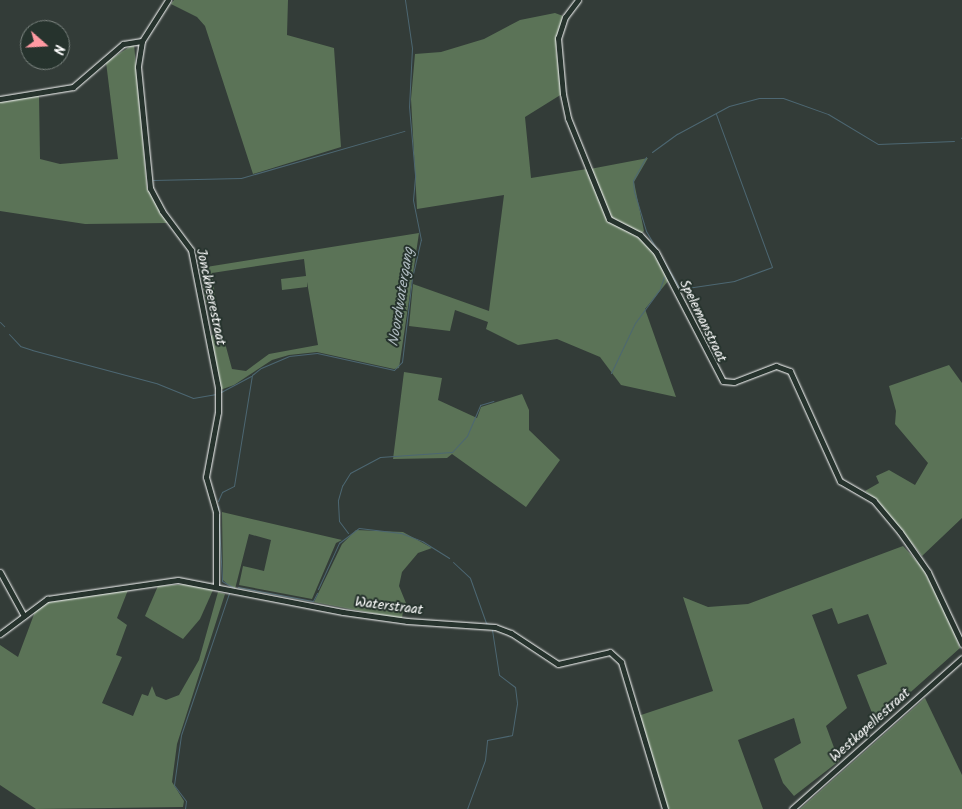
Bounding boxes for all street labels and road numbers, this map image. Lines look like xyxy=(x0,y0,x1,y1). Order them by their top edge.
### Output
street label: Jonckheerestraat xyxy=(193,247,229,347)
street label: Spelemanstraat xyxy=(676,277,730,365)
street label: Waterstraat xyxy=(354,593,424,619)
street label: Westkapellestraat xyxy=(826,684,914,766)

